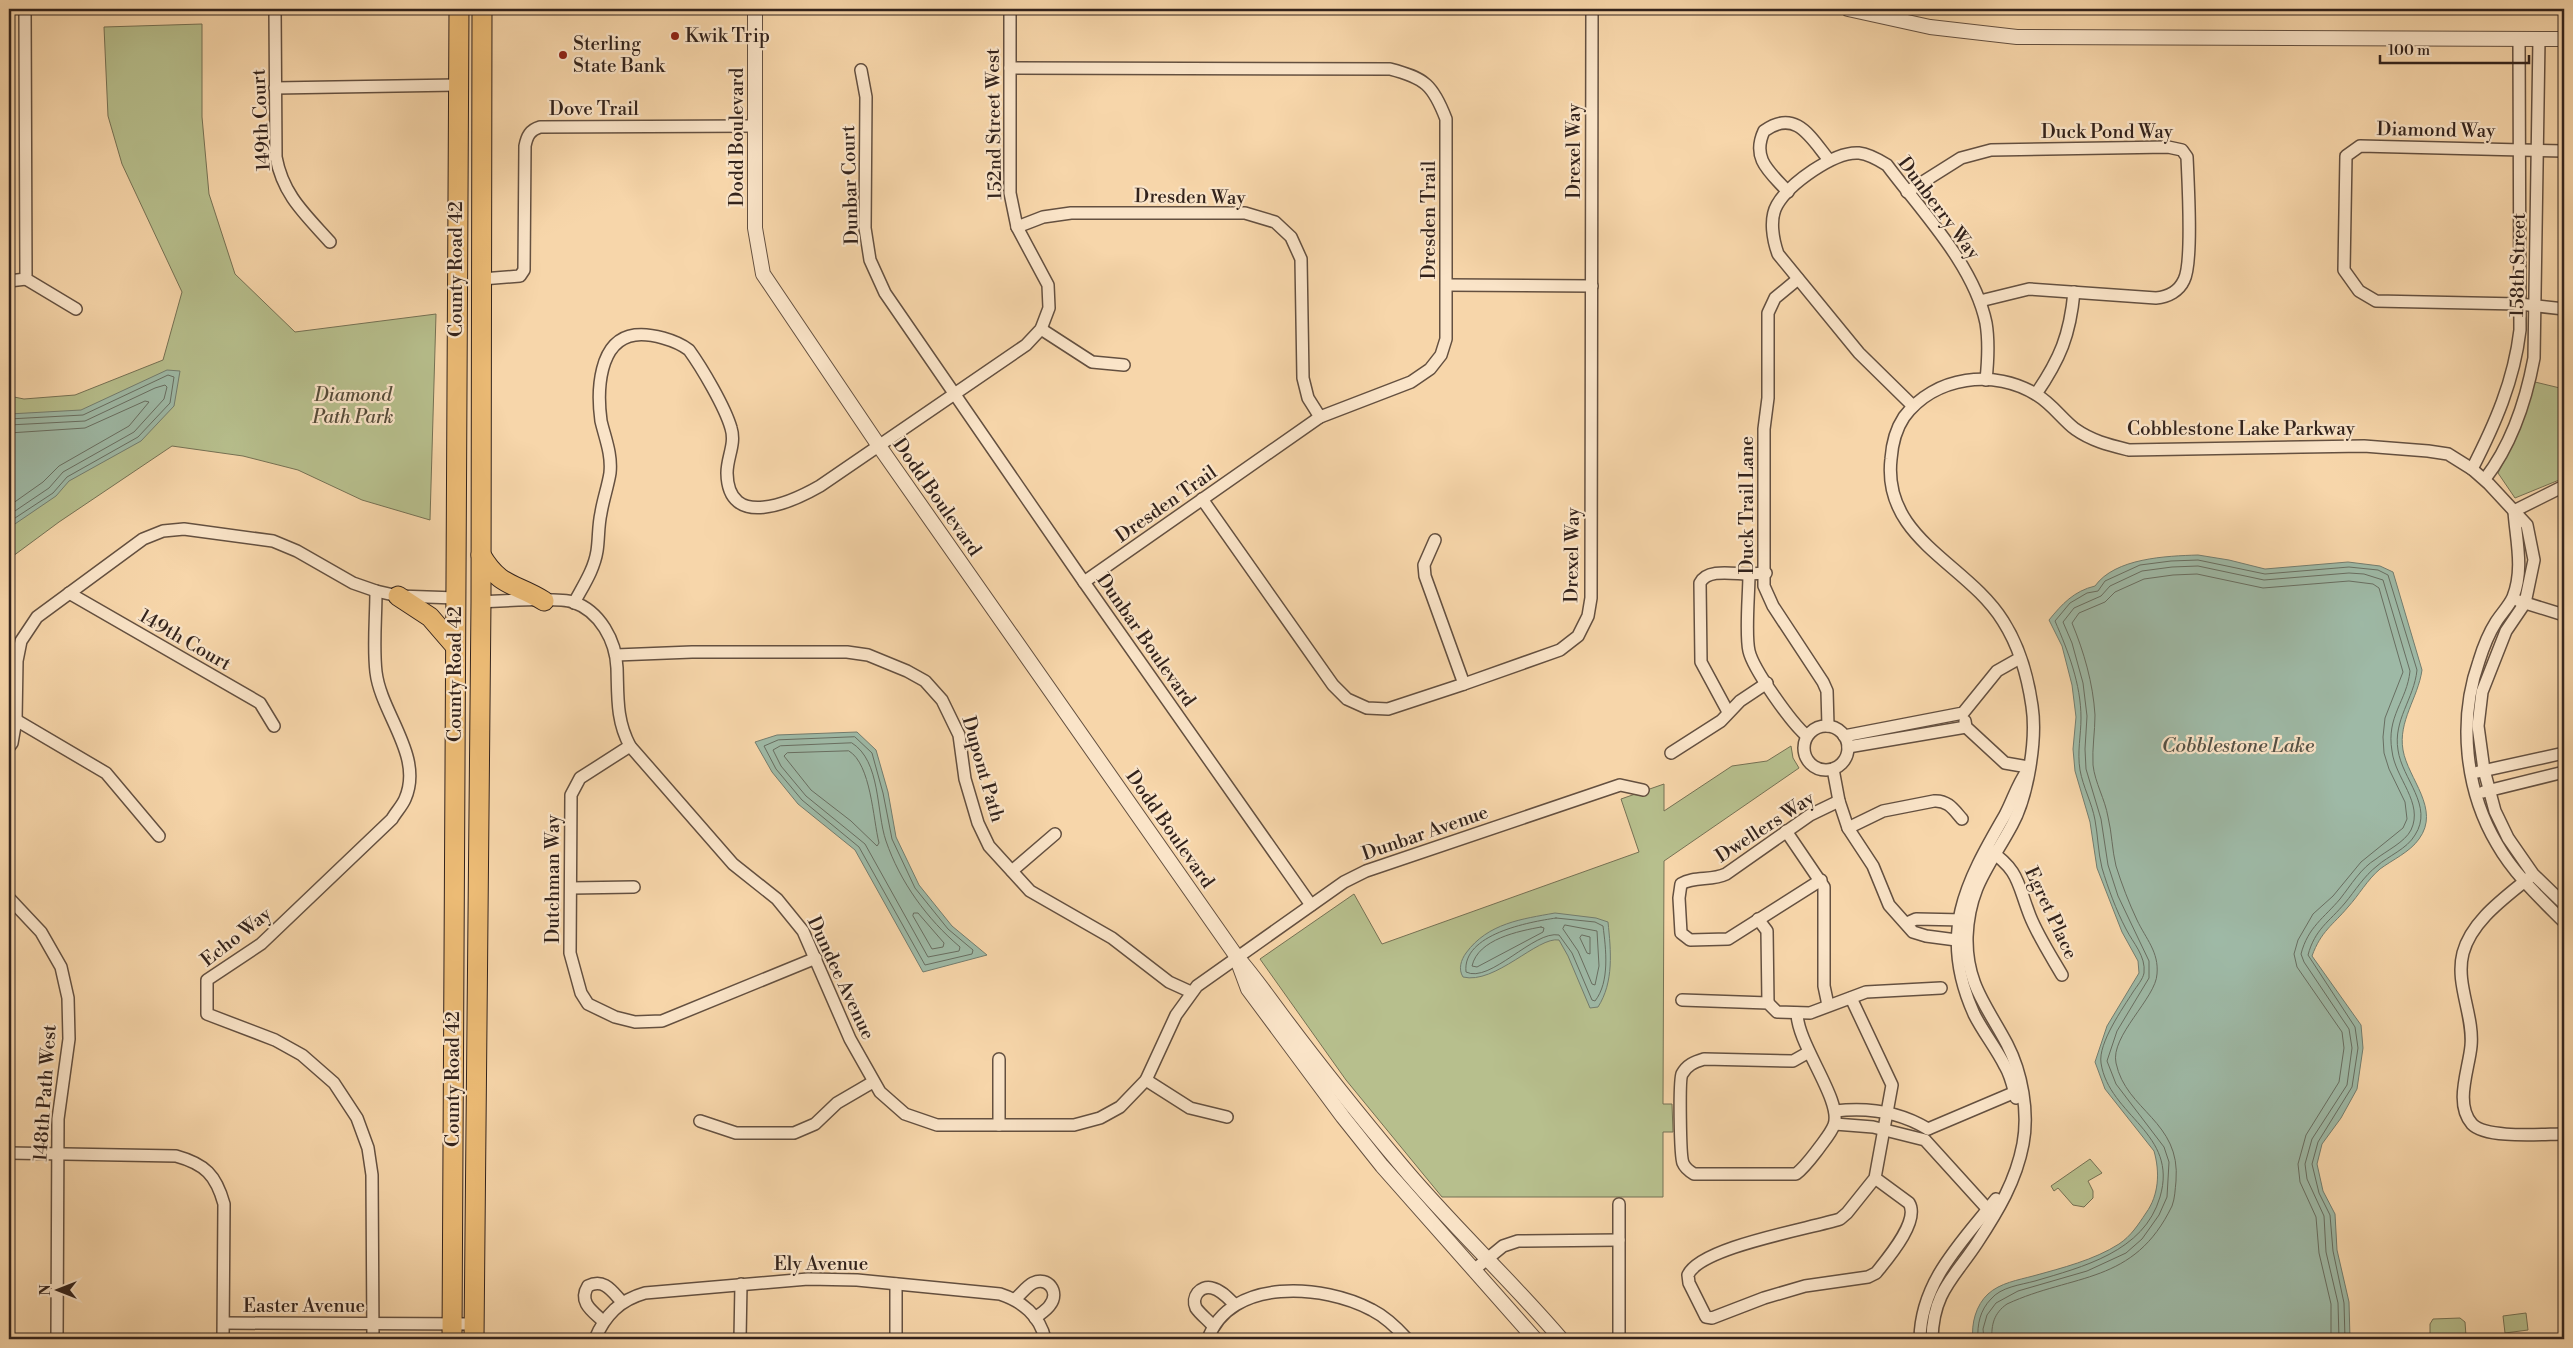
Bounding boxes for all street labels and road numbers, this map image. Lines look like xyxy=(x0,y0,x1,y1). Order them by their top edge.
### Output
street label: 152nd Street West xyxy=(981,48,1007,200)
street label: Dodd Boulevard xyxy=(725,67,749,206)
street label: 149th Court xyxy=(246,68,276,172)
street label: Dove Trail xyxy=(549,97,639,121)
street label: Drexel Way xyxy=(1562,103,1586,199)
street label: Diamond Way xyxy=(2376,117,2496,143)
street label: Duck Pond Way xyxy=(2041,120,2174,144)
street label: Dunbar Court xyxy=(836,125,864,245)
street label: Dunberry Way xyxy=(1892,152,1986,265)
street label: Dresden Trail xyxy=(1417,160,1441,279)
street label: Dresden Way xyxy=(1134,184,1247,210)
street label: County Road 42 xyxy=(444,201,468,337)
street label: 158th Street xyxy=(2505,212,2531,317)
street label: Cobblestone Lake Parkway xyxy=(2127,417,2356,441)
street label: Dodd Boulevard xyxy=(887,433,987,561)
street label: Duck Trail Lane xyxy=(1735,436,1759,574)
street label: Dresden Trail xyxy=(1111,460,1222,548)
street label: Drexel Way xyxy=(1559,506,1585,603)
street label: Dunbar Boulevard xyxy=(1091,569,1201,711)
street label: 149th Court xyxy=(135,604,236,676)
street label: County Road 42 xyxy=(443,606,467,742)
street label: Dupont Path xyxy=(956,713,1010,825)
street label: Dodd Boulevard xyxy=(1120,765,1220,893)
street label: Dwellers Way xyxy=(1711,786,1820,868)
street label: Dunbar Avenue xyxy=(1359,800,1491,866)
street label: Dutchman Way xyxy=(541,814,565,944)
street label: Egret Place xyxy=(2019,863,2083,963)
street label: Echo Way xyxy=(196,901,277,972)
street label: Dundee Avenue xyxy=(802,912,880,1044)
street label: County Road 42 xyxy=(441,1011,465,1147)
street label: 148th Path West xyxy=(28,1023,62,1162)
street label: Ely Avenue xyxy=(774,1252,868,1276)
street label: Easter Avenue xyxy=(243,1294,365,1318)

